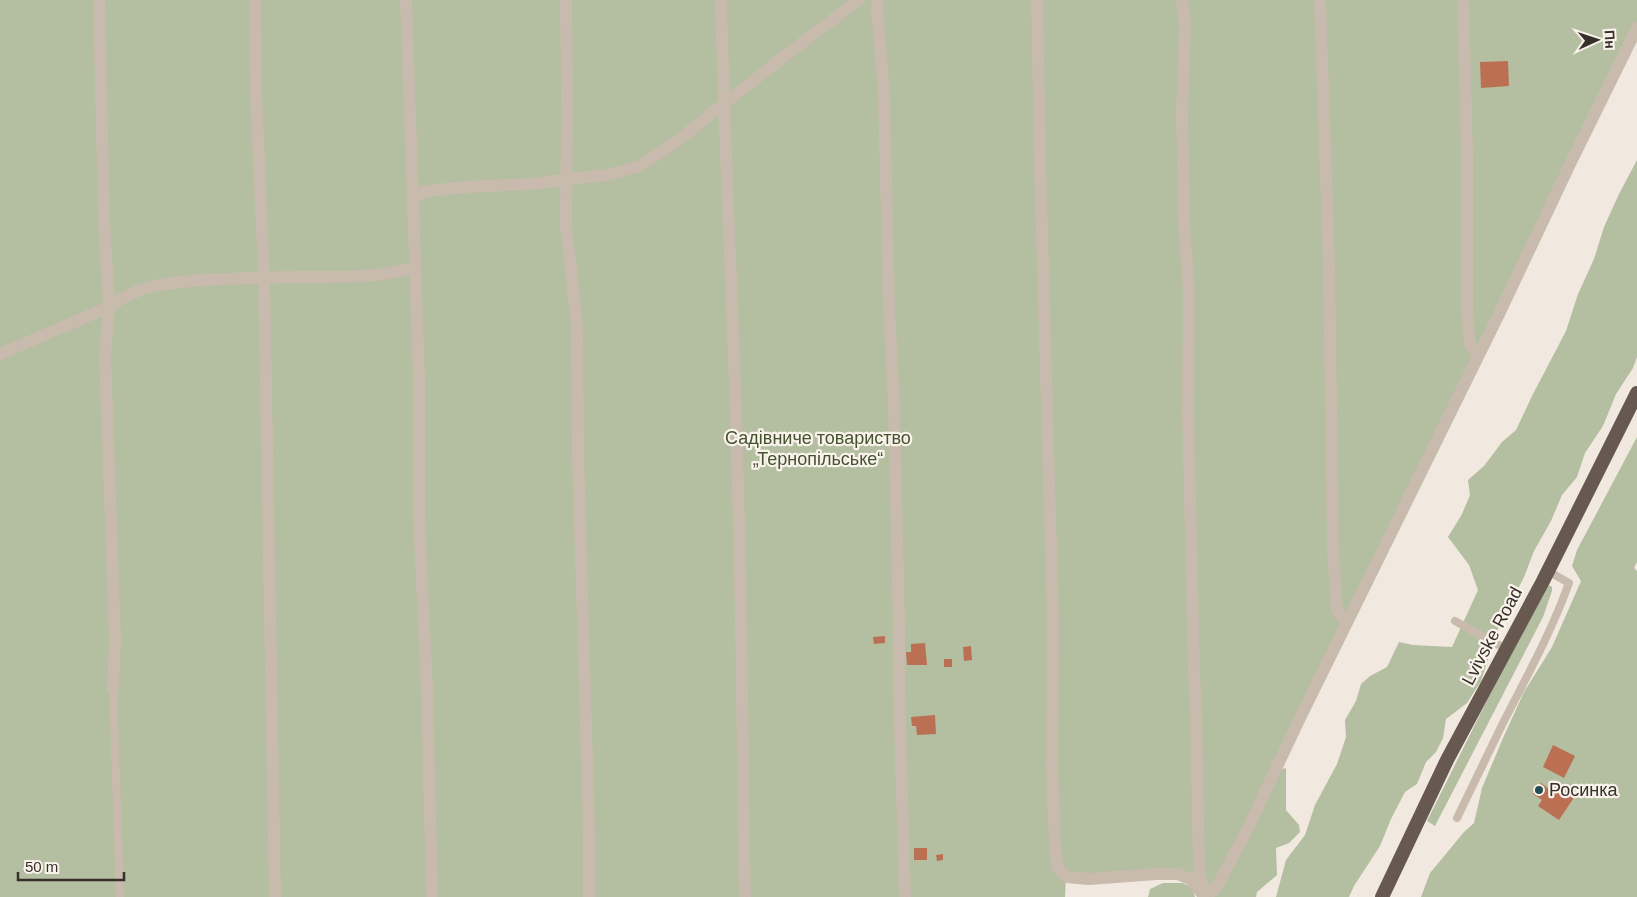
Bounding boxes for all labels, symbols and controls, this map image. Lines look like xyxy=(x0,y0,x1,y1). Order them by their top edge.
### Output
north arrow xyxy=(1572,15,1622,65)
text: Пн xyxy=(1602,30,1618,49)
park label: Садівниче товариство „Тернопільське“ xyxy=(725,428,911,469)
street label: Lvivske Road xyxy=(1458,584,1526,688)
place label: Росинка xyxy=(1549,780,1618,800)
marker: Росинка xyxy=(1533,784,1545,796)
scale bar xyxy=(18,850,124,882)
text: 50 m xyxy=(25,858,58,875)

